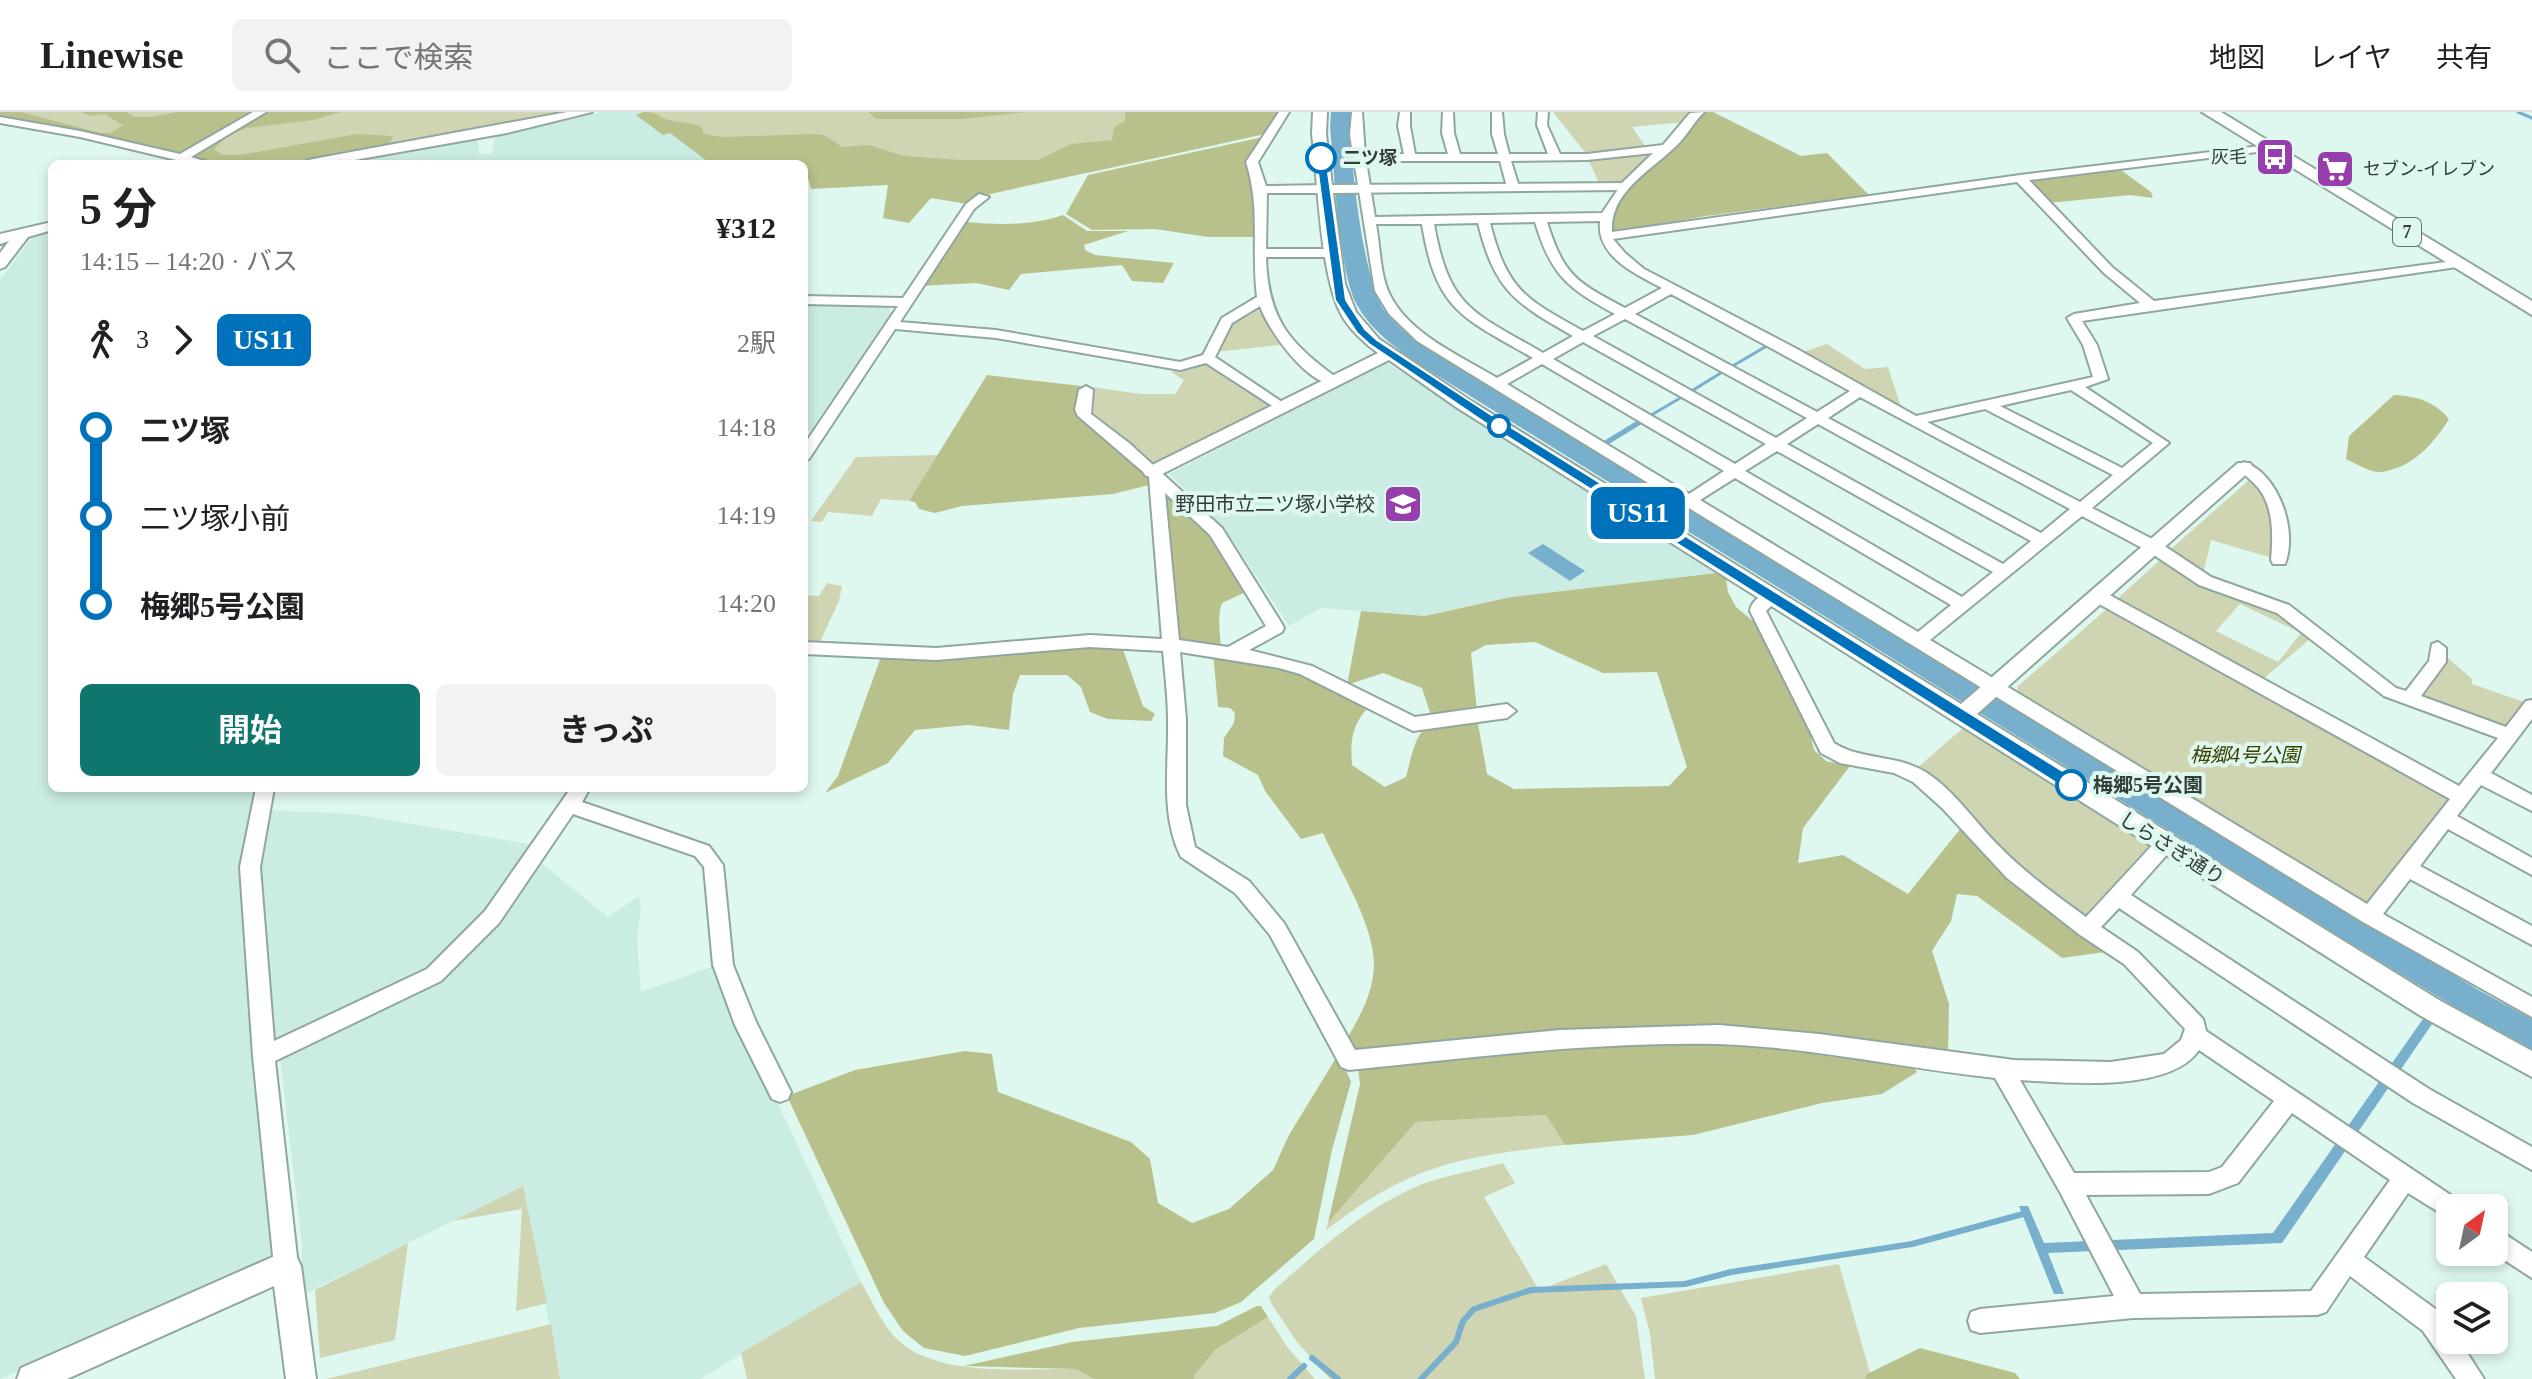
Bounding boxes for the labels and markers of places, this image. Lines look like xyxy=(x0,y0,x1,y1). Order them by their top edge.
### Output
bus stop icon: 灰毛 xyxy=(2254,136,2296,178)
marker: 二ツ塚 xyxy=(1306,143,1336,173)
place label: 灰毛 xyxy=(2211,147,2247,167)
place label: 二ツ塚 xyxy=(1343,148,1397,168)
supermarket icon: セブン-イレブン xyxy=(2314,148,2356,190)
place label: セブン-イレブン xyxy=(2363,159,2495,179)
unlabelled marker xyxy=(1488,415,1510,437)
school or university icon: 野田市立二ツ塚小学校 xyxy=(1382,483,1424,525)
place label: 野田市立二ツ塚小学校 xyxy=(1175,493,1375,515)
marker: 梅郷5号公園 xyxy=(2056,770,2086,800)
place label: 梅郷5号公園 xyxy=(2093,774,2203,796)

